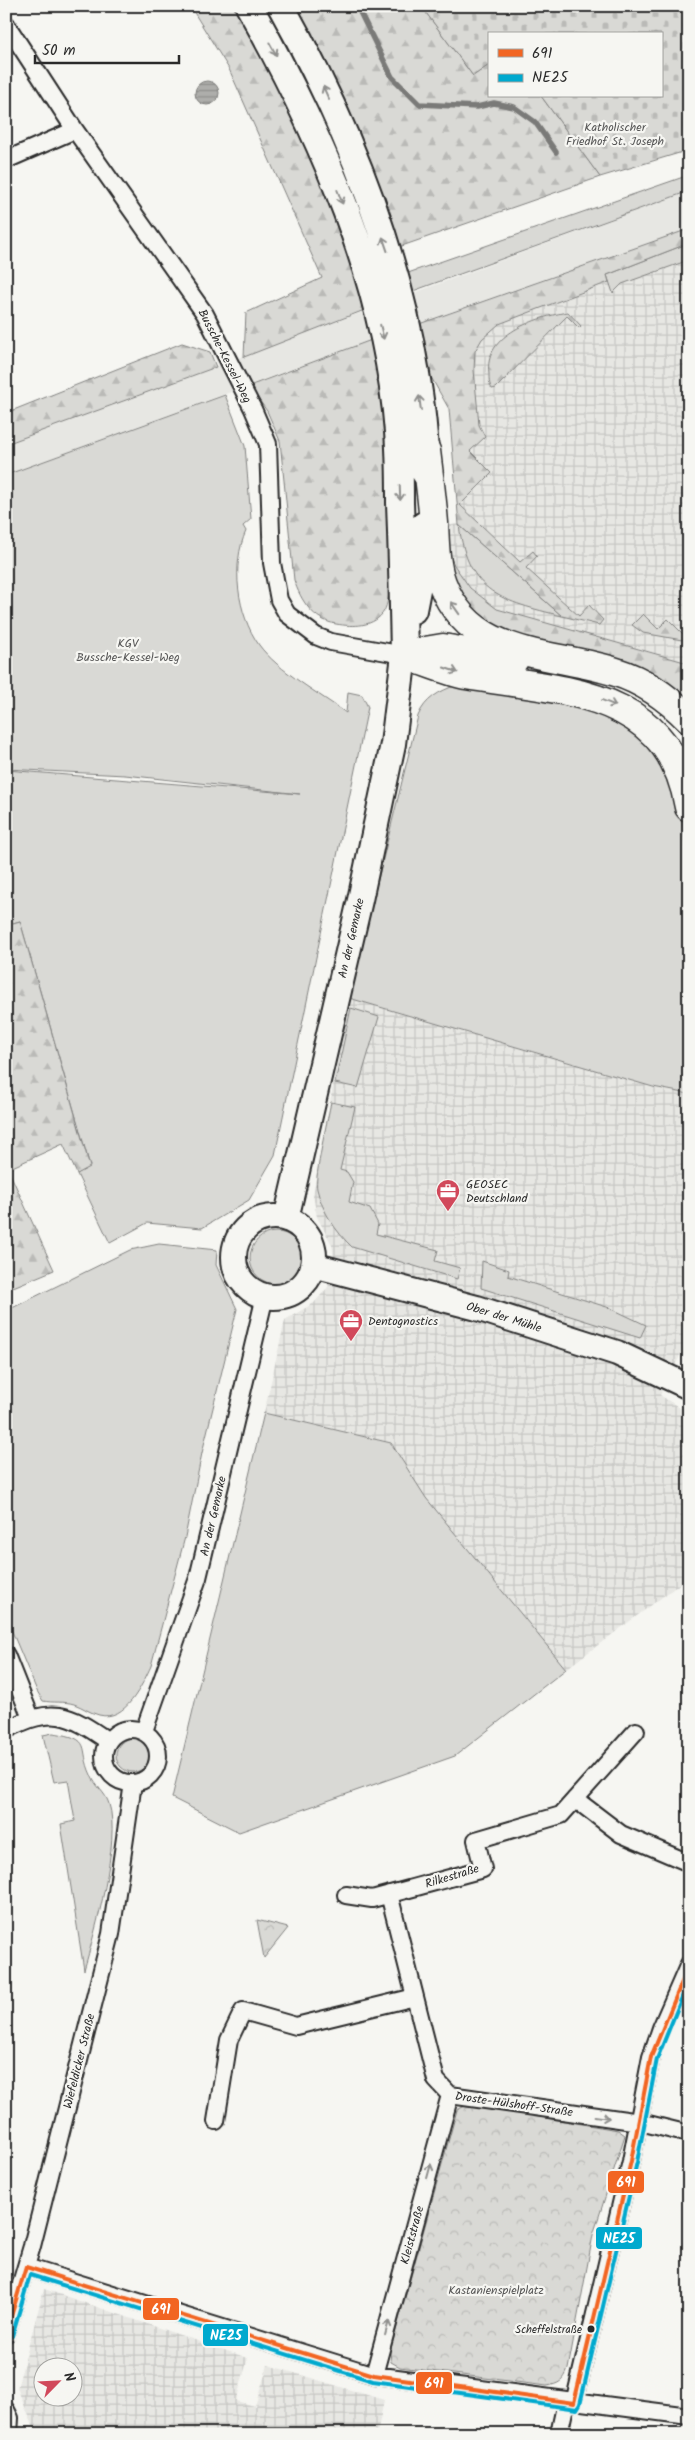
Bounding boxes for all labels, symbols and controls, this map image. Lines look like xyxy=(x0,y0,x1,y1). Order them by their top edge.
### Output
scale bar xyxy=(35,32,179,64)
legend xyxy=(488,32,662,98)
text: 50 m xyxy=(42,39,76,63)
one-way arrow xyxy=(269,41,278,56)
text: 691 xyxy=(532,42,553,66)
text: NE25 xyxy=(532,66,569,90)
one-way arrow xyxy=(321,86,331,101)
park label: Katholischer Friedhof St. Joseph xyxy=(566,118,664,151)
one-way arrow xyxy=(336,188,345,204)
one-way arrow xyxy=(380,237,389,253)
street label: Bussche-Kessel-Weg xyxy=(193,306,257,407)
one-way arrow xyxy=(378,323,387,339)
one-way arrow xyxy=(415,395,425,411)
one-way arrow xyxy=(395,484,405,500)
one-way arrow xyxy=(450,602,460,616)
park label: KGV Bussche-Kessel-Weg xyxy=(76,634,180,667)
one-way arrow xyxy=(442,666,458,675)
one-way arrow xyxy=(601,699,616,708)
street label: An der Gemarke xyxy=(333,896,370,980)
place label: GEOSEC Deutschland xyxy=(466,1175,528,1208)
office icon: GEOSEC Deutschland xyxy=(435,1178,461,1212)
street label: Ober der Mühle xyxy=(464,1297,544,1338)
office icon: Dentognostics xyxy=(338,1308,364,1342)
place label: Dentognostics xyxy=(368,1312,438,1331)
street label: An der Gemarke xyxy=(195,1474,232,1558)
street label: Rilkestraße xyxy=(423,1859,482,1894)
street label: Wiefeldicker Straße xyxy=(58,2011,101,2111)
street label: Droste-Hülshoff-Straße xyxy=(454,2087,575,2122)
one-way arrow xyxy=(594,2112,610,2122)
one-way arrow xyxy=(425,2164,434,2180)
line badge: 691 xyxy=(607,2170,645,2194)
text: 691 xyxy=(617,2172,636,2194)
street label: Kleiststraße xyxy=(396,2203,430,2266)
line badge: NE25 xyxy=(595,2226,643,2250)
text: NE25 xyxy=(603,2228,637,2250)
park label: Kastanienspielplatz xyxy=(448,2281,544,2300)
line badge: 691 xyxy=(142,2297,180,2321)
text: 691 xyxy=(152,2299,171,2321)
one-way arrow xyxy=(383,2321,392,2337)
place label: Scheffelstraße xyxy=(515,2321,582,2339)
line badge: NE25 xyxy=(202,2323,249,2347)
marker: Scheffelstraße xyxy=(586,2324,596,2334)
text: NE25 xyxy=(210,2325,244,2347)
north arrow xyxy=(32,2358,82,2408)
text: N xyxy=(57,2369,81,2386)
line badge: 691 xyxy=(415,2371,453,2395)
text: 691 xyxy=(425,2373,444,2395)

